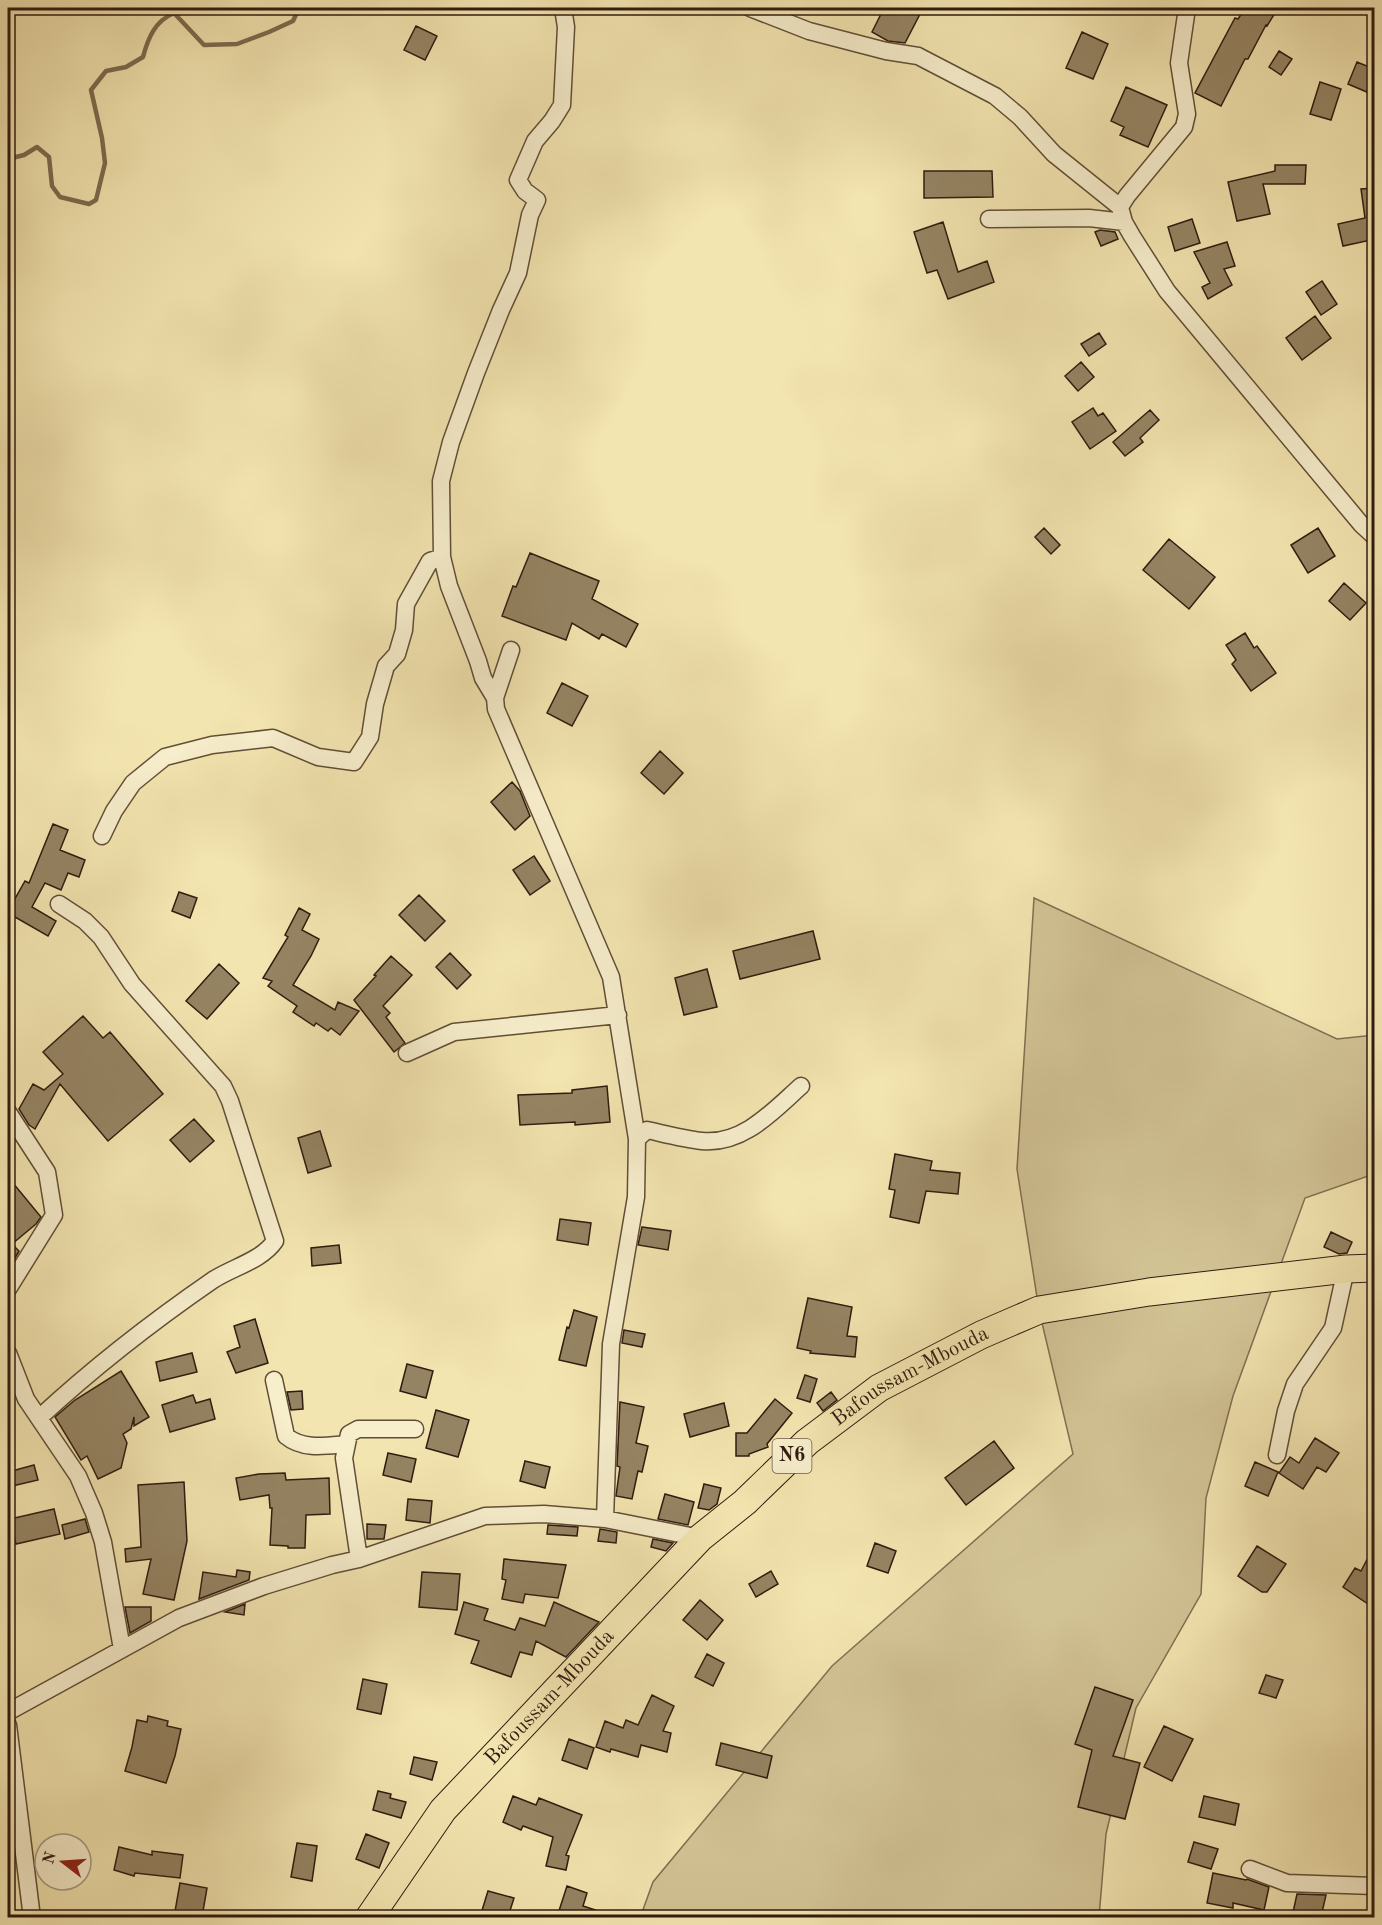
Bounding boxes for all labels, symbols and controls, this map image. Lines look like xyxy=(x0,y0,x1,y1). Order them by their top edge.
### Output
street label: Bafoussam-Mbouda xyxy=(828,1323,992,1430)
road number: N6 xyxy=(772,1439,812,1473)
street label: Bafoussam-Mbouda xyxy=(481,1625,618,1769)
north arrow xyxy=(33,1832,93,1892)
text: N xyxy=(41,1849,60,1866)

